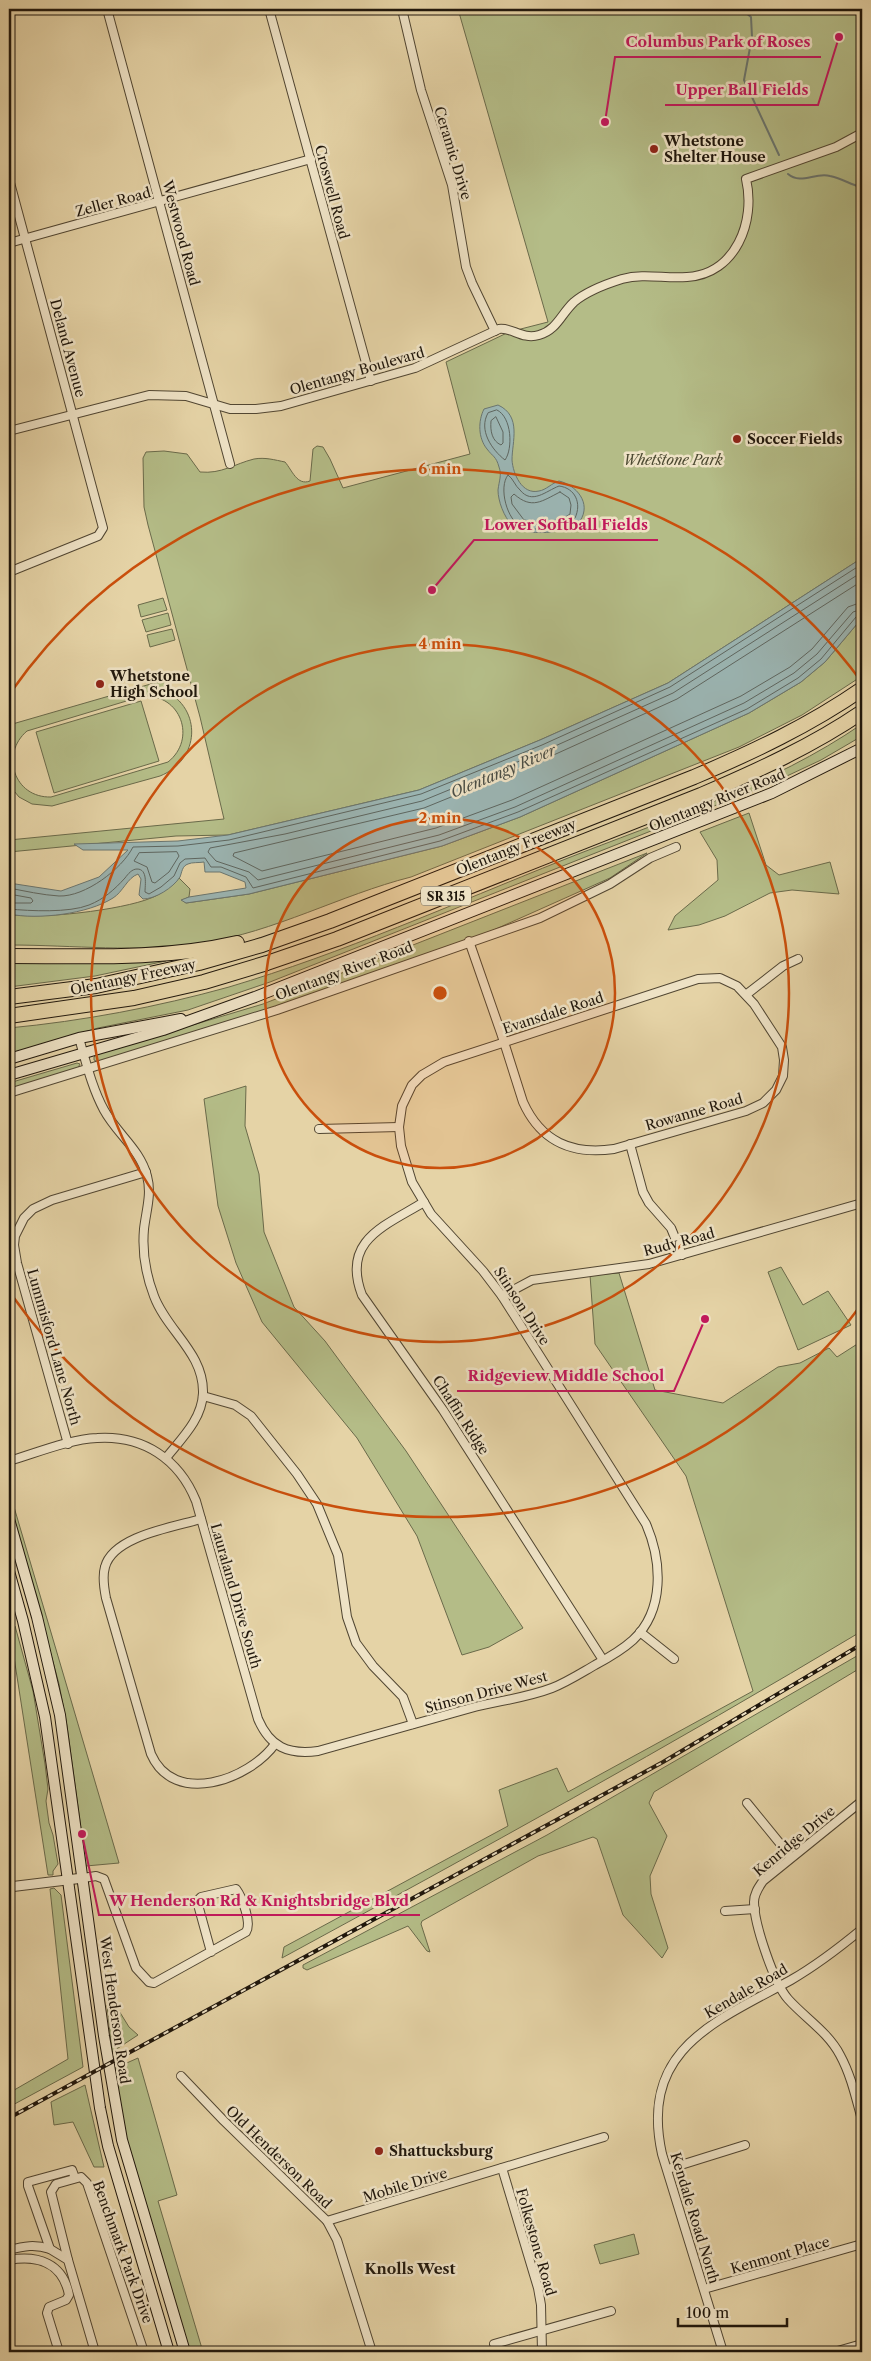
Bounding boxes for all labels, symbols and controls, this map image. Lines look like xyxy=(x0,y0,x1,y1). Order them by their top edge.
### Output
callout: Columbus Park of Roses xyxy=(615,27,821,57)
text: Columbus Park of Roses xyxy=(626,32,810,51)
callout: Upper Ball Fields xyxy=(665,75,818,105)
text: Upper Ball Fields xyxy=(676,80,808,99)
street label: Ceramic Drive xyxy=(430,104,476,202)
place label: Whetstone Shelter House xyxy=(663,132,766,166)
street label: Croswell Road xyxy=(311,143,353,242)
marker: Whetstone Shelter House xyxy=(648,143,660,155)
street label: Westwood Road xyxy=(158,177,204,288)
street label: Zeller Road xyxy=(73,183,153,221)
street label: Deland Avenue xyxy=(46,297,90,399)
street label: Olentangy Boulevard xyxy=(288,343,427,399)
place label: Soccer Fields xyxy=(747,430,842,448)
marker: Soccer Fields xyxy=(731,433,743,445)
park label: Whetstone Park xyxy=(623,451,724,469)
text: 6 min xyxy=(418,459,462,478)
callout: Lower Softball Fields xyxy=(474,510,658,540)
text: Lower Softball Fields xyxy=(484,515,648,534)
text: 4 min xyxy=(418,634,462,653)
place label: Whetstone High School xyxy=(109,667,198,701)
marker: Whetstone High School xyxy=(94,678,106,690)
water label: Olentangy River xyxy=(447,740,560,802)
street label: Olentangy River Road xyxy=(646,764,788,836)
text: 2 min xyxy=(418,808,462,827)
street label: Olentangy Freeway xyxy=(453,815,579,879)
road number: SR 315 xyxy=(421,886,471,906)
street label: Olentangy River Road xyxy=(273,938,416,1004)
street label: Olentangy Freeway xyxy=(68,955,198,999)
centre of rings xyxy=(431,984,449,1002)
street label: Evansdale Road xyxy=(500,988,606,1038)
street label: Rowanne Road xyxy=(643,1089,745,1135)
street label: Rudy Road xyxy=(641,1224,717,1260)
street label: Stinson Drive xyxy=(490,1263,554,1349)
street label: Lummisford Lane North xyxy=(23,1267,85,1428)
callout: Ridgeview Middle School xyxy=(457,1361,674,1391)
text: Ridgeview Middle School xyxy=(468,1366,664,1385)
street label: Chaffin Ridge xyxy=(429,1372,493,1458)
street label: Lauraland Drive South xyxy=(207,1521,265,1671)
street label: Stinson Drive West xyxy=(423,1667,549,1717)
street label: Kenridge Drive xyxy=(749,1802,839,1880)
callout: W Henderson Rd & Knightsbridge Blvd xyxy=(99,1885,420,1915)
text: W Henderson Rd & Knightsbridge Blvd xyxy=(108,1891,409,1910)
street label: West Henderson Road xyxy=(96,1934,134,2085)
street label: Kendale Road xyxy=(701,1960,791,2022)
street label: Old Henderson Road xyxy=(222,2102,336,2213)
place label: Shattucksburg xyxy=(389,2142,494,2160)
marker: Shattucksburg xyxy=(373,2145,385,2157)
street label: Kendale Road North xyxy=(666,2150,724,2286)
street label: Mobile Drive xyxy=(361,2164,449,2206)
street label: Benchmark Park Drive xyxy=(89,2178,157,2326)
street label: Folkestone Road xyxy=(512,2186,560,2298)
street label: Kenmont Place xyxy=(728,2232,832,2278)
district label: Knolls West xyxy=(365,2259,456,2278)
scale bar xyxy=(678,2296,787,2328)
text: 100 m xyxy=(686,2303,729,2322)

